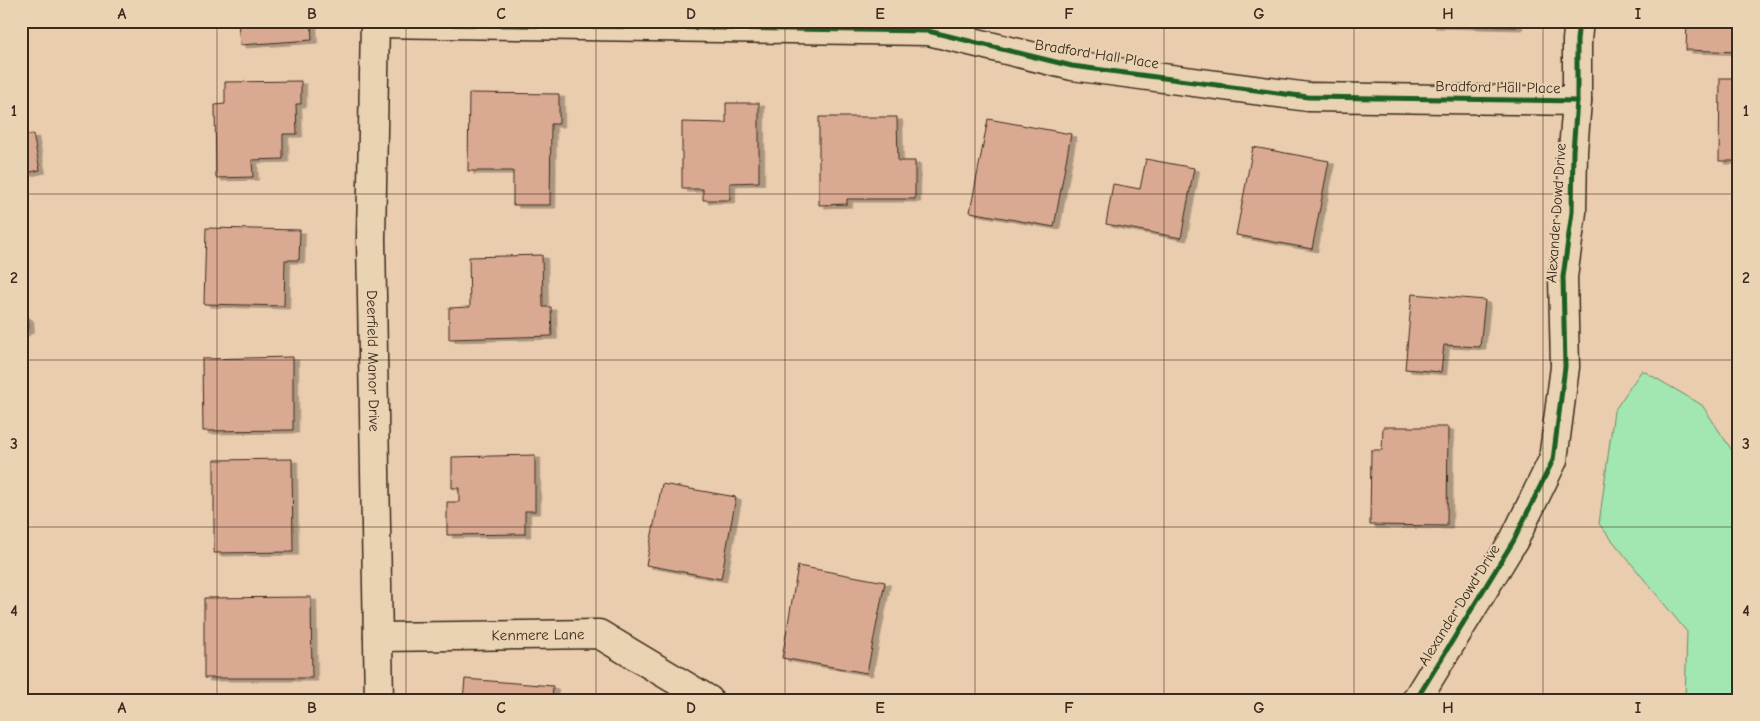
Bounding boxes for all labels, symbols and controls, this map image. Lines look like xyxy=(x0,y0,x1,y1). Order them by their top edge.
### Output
text: A xyxy=(118,5,127,23)
text: B xyxy=(307,5,317,23)
text: C xyxy=(496,5,506,23)
text: D xyxy=(686,5,696,23)
text: E xyxy=(875,5,885,23)
text: F xyxy=(1064,5,1074,23)
text: G xyxy=(1253,5,1265,23)
text: H xyxy=(1442,5,1454,23)
text: I xyxy=(1635,5,1641,23)
street label: Bradford Hall Place xyxy=(1034,35,1161,73)
street label: Bradford Hall Place xyxy=(1435,77,1561,97)
text: 1 xyxy=(11,102,17,120)
text: 1 xyxy=(1743,102,1749,120)
street label: Alexander Dowd Drive xyxy=(1542,142,1570,283)
text: 2 xyxy=(10,269,18,287)
text: 2 xyxy=(1742,269,1750,287)
street label: Deerfield Manor Drive xyxy=(363,290,383,432)
text: 3 xyxy=(10,435,18,453)
text: 3 xyxy=(1742,435,1750,453)
street label: Alexander Dowd Drive xyxy=(1414,540,1504,669)
text: 4 xyxy=(10,602,18,620)
text: 4 xyxy=(1742,602,1750,620)
street label: Kenmere Lane xyxy=(491,625,585,644)
text: A xyxy=(118,699,127,717)
text: B xyxy=(307,699,317,717)
text: C xyxy=(496,699,506,717)
text: D xyxy=(686,699,696,717)
text: E xyxy=(875,699,885,717)
text: F xyxy=(1064,699,1074,717)
text: G xyxy=(1253,699,1265,717)
text: H xyxy=(1442,699,1454,717)
text: I xyxy=(1635,699,1641,717)

